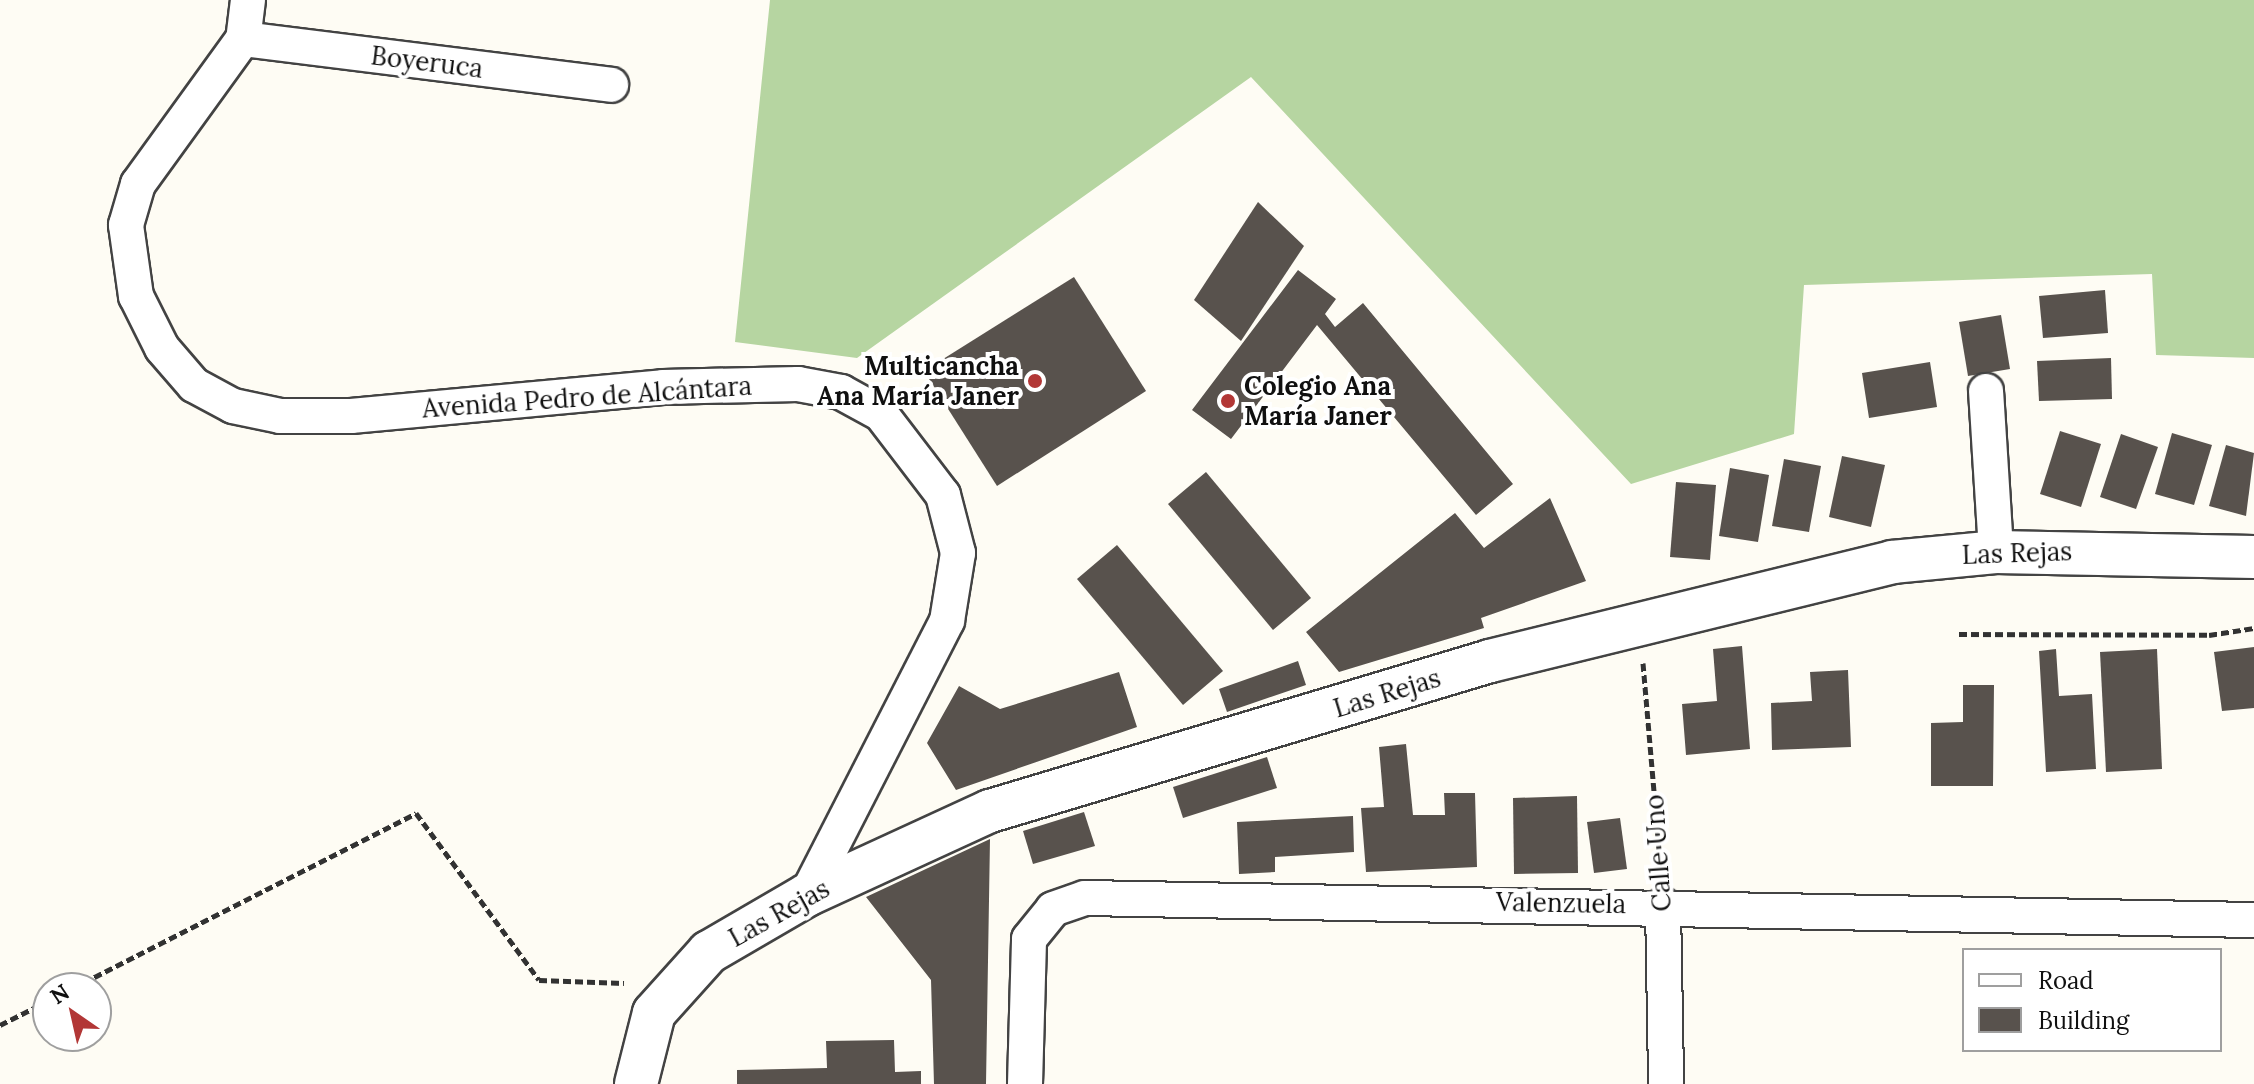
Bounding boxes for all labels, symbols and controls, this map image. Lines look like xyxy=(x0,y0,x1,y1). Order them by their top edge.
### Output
street label: Boyeruca xyxy=(369,40,485,84)
place label: Multicancha Ana María Janer xyxy=(817,350,1019,412)
street label: Avenida Pedro de Alcántara xyxy=(421,370,753,424)
place label: Colegio Ana María Janer xyxy=(1244,370,1392,432)
marker: Multicancha Ana María Janer xyxy=(1026,372,1044,390)
marker: Colegio Ana María Janer xyxy=(1219,392,1237,410)
street label: Las Rejas xyxy=(1961,535,2073,571)
street label: Las Rejas xyxy=(1330,662,1444,724)
street label: Calle Uno xyxy=(1638,793,1678,913)
street label: Las Rejas xyxy=(723,873,835,953)
street label: Valenzuela xyxy=(1496,886,1626,920)
legend xyxy=(1962,948,2222,1052)
text: Road xyxy=(2038,965,2094,996)
north arrow xyxy=(32,972,112,1052)
text: N xyxy=(45,977,75,1010)
text: Building xyxy=(2038,1005,2129,1036)

